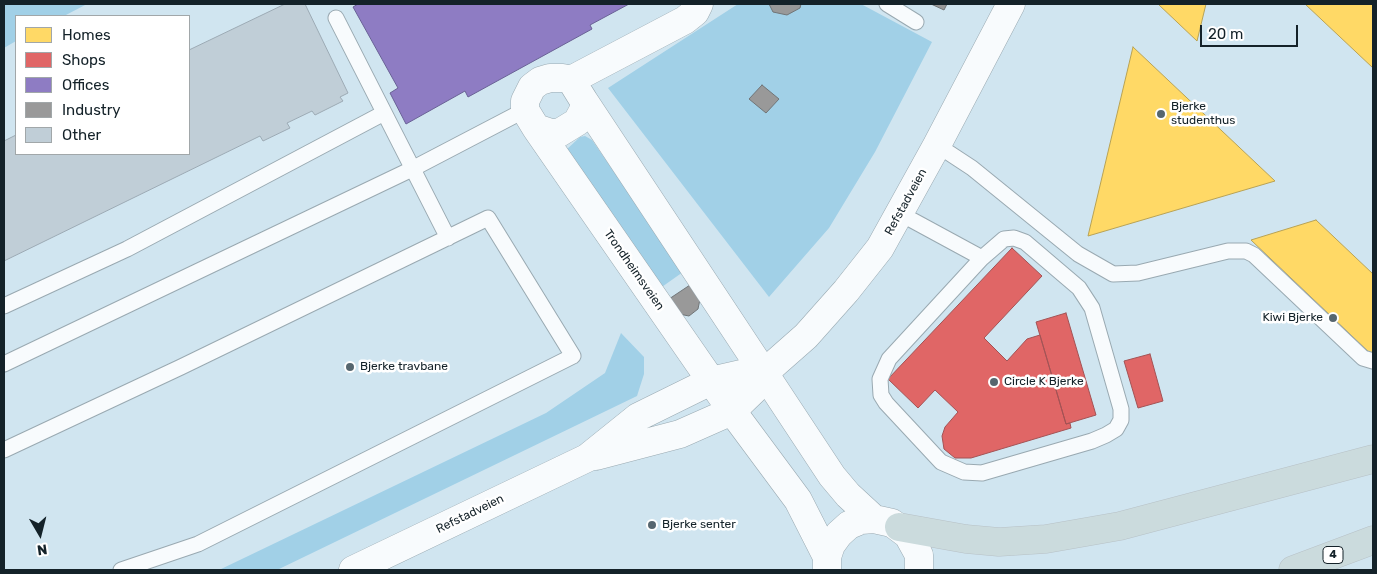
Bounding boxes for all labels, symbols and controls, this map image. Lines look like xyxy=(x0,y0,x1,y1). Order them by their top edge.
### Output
legend xyxy=(15,15,190,155)
scale bar xyxy=(1202,15,1300,47)
text: 20 m xyxy=(1208,25,1243,43)
text: Homes xyxy=(62,26,111,44)
text: Shops xyxy=(62,51,106,69)
text: Offices xyxy=(62,76,109,94)
place label: Bjerke studenthus xyxy=(1171,100,1235,128)
text: Industry xyxy=(62,101,121,119)
marker: Bjerke studenthus xyxy=(1155,108,1167,120)
text: Other xyxy=(62,126,101,144)
street label: Refstadveien xyxy=(882,166,930,238)
street label: Trondheimsveien xyxy=(601,227,667,313)
place label: Kiwi Bjerke xyxy=(1262,311,1323,325)
marker: Kiwi Bjerke xyxy=(1327,312,1339,324)
place label: Bjerke travbane xyxy=(360,360,448,374)
marker: Bjerke travbane xyxy=(344,361,356,373)
place label: Circle K Bjerke xyxy=(1004,375,1084,389)
marker: Circle K Bjerke xyxy=(988,376,1000,388)
street label: Refstadveien xyxy=(434,491,506,537)
north arrow xyxy=(15,509,65,559)
place label: Bjerke senter xyxy=(662,518,736,532)
marker: Bjerke senter xyxy=(646,519,658,531)
text: N xyxy=(36,540,48,558)
road number: 4 xyxy=(1323,546,1343,564)

